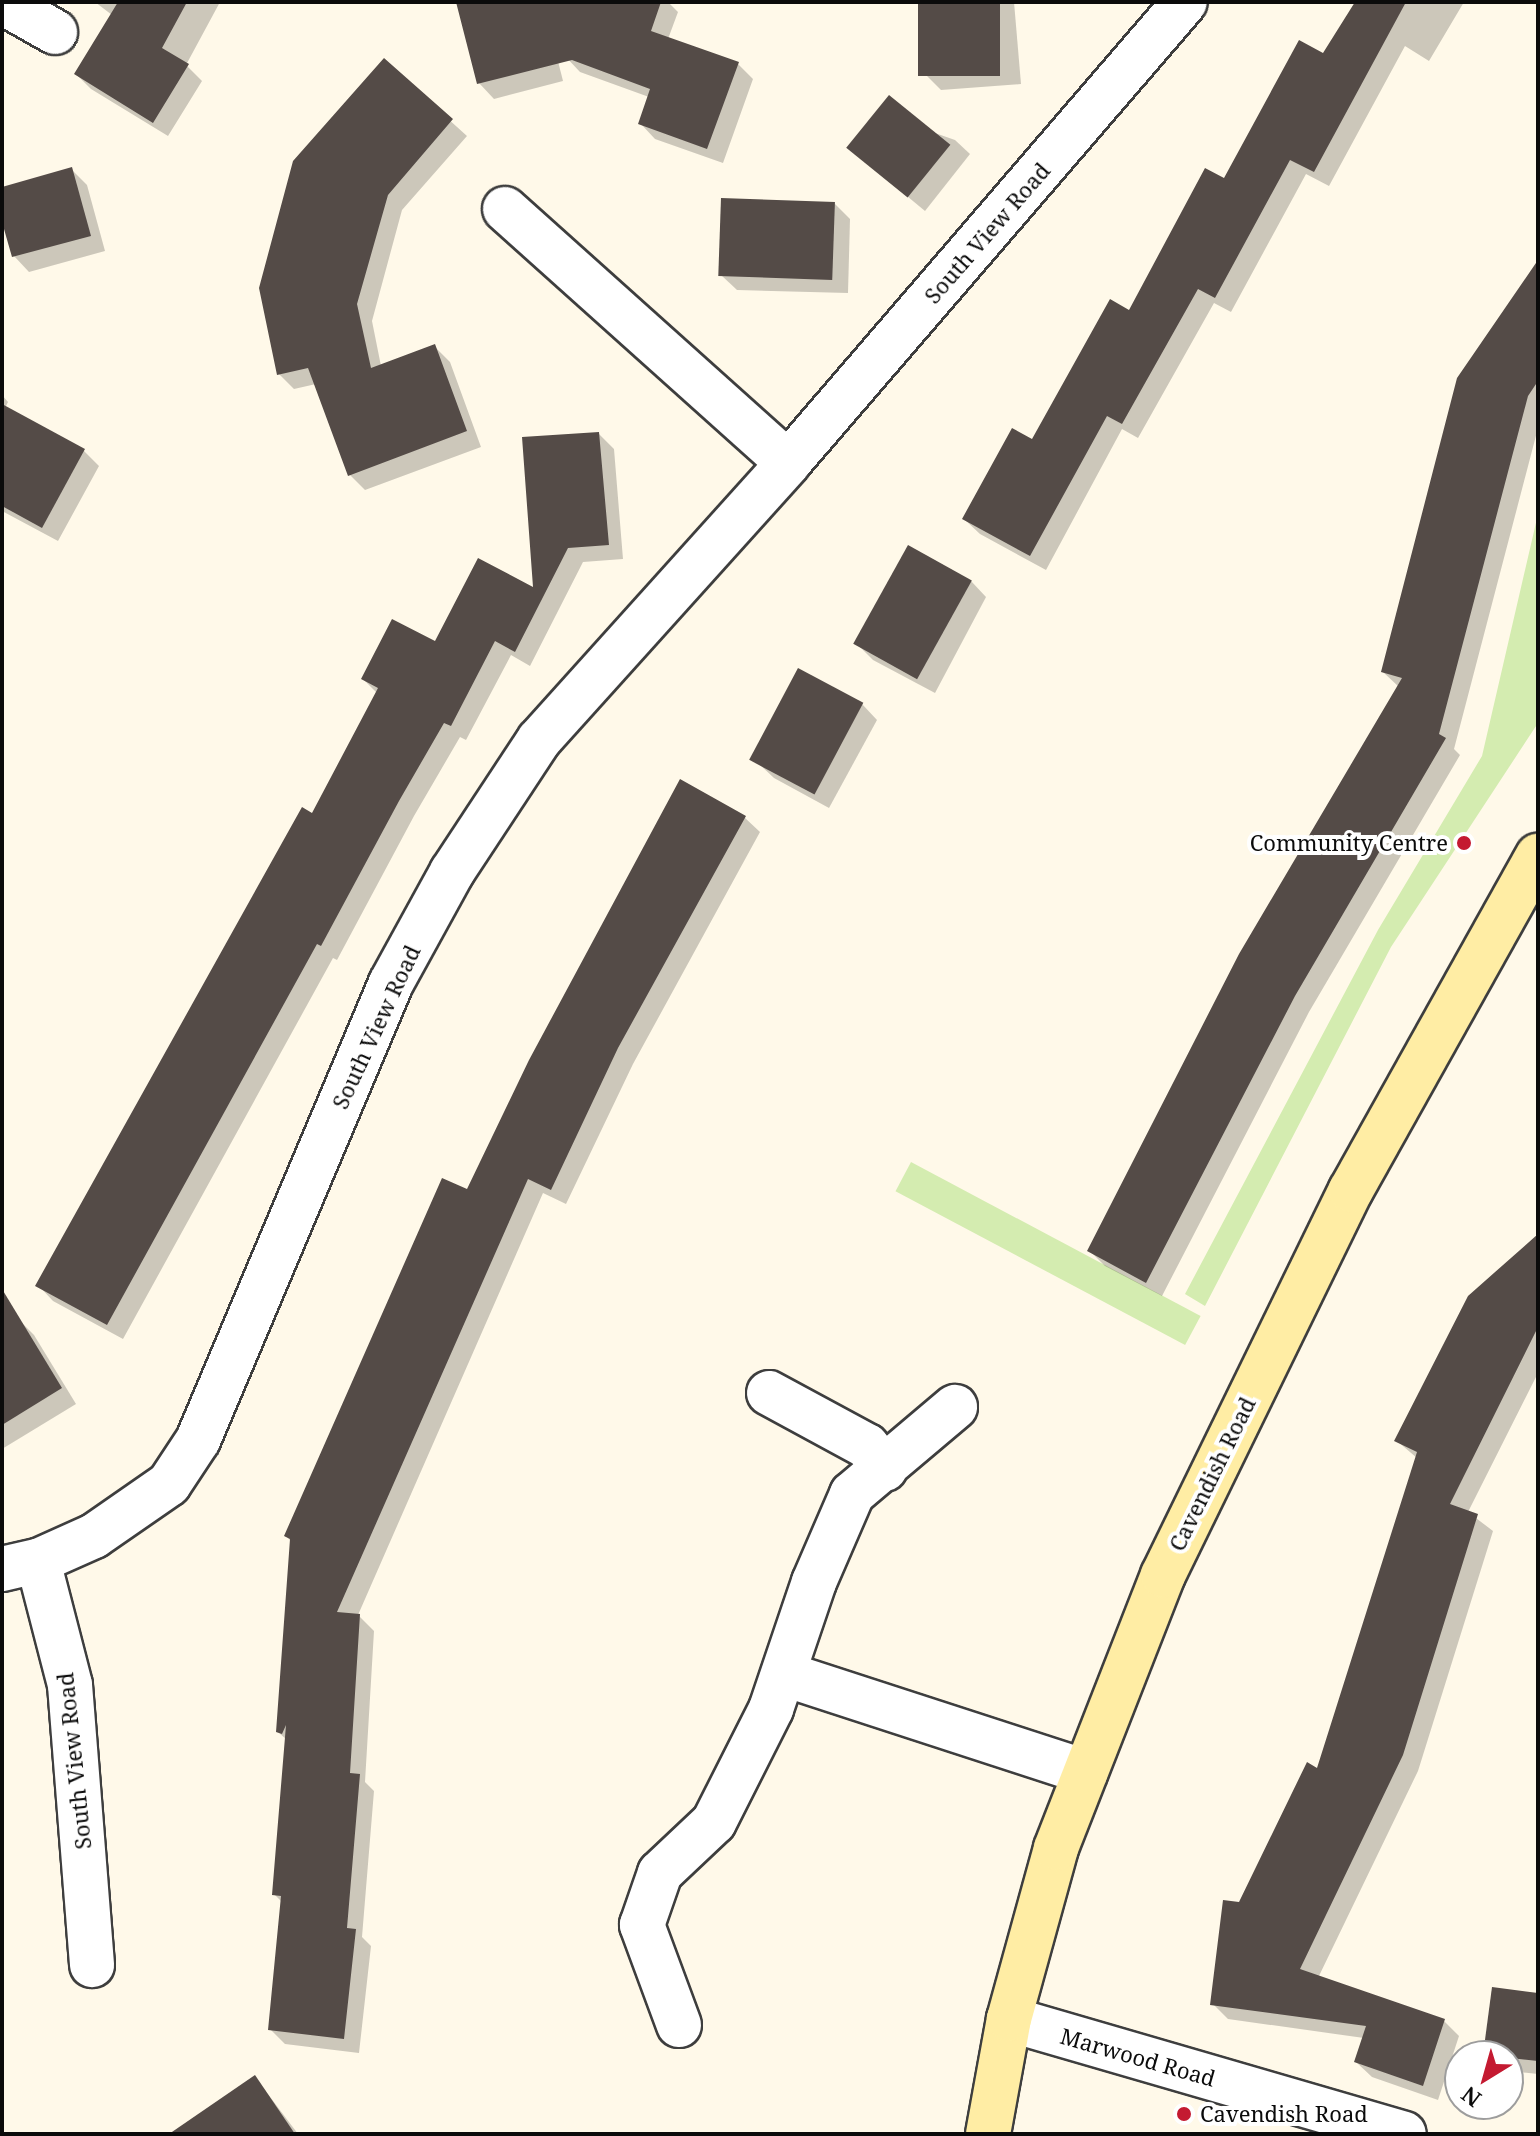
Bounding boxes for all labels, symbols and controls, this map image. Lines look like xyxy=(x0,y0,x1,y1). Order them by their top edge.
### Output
street label: South View Road xyxy=(919,157,1055,309)
place label: Community Centre xyxy=(1250,830,1448,856)
marker: Community Centre xyxy=(1455,834,1473,852)
street label: South View Road xyxy=(327,941,425,1113)
street label: Cavendish Road xyxy=(1163,1393,1261,1555)
street label: South View Road xyxy=(52,1671,96,1851)
street label: Marwood Road xyxy=(1057,2022,1219,2092)
north arrow xyxy=(1444,2040,1524,2120)
text: N xyxy=(1455,2080,1487,2115)
place label: Cavendish Road xyxy=(1200,2101,1368,2127)
marker: Cavendish Road xyxy=(1175,2105,1193,2123)

